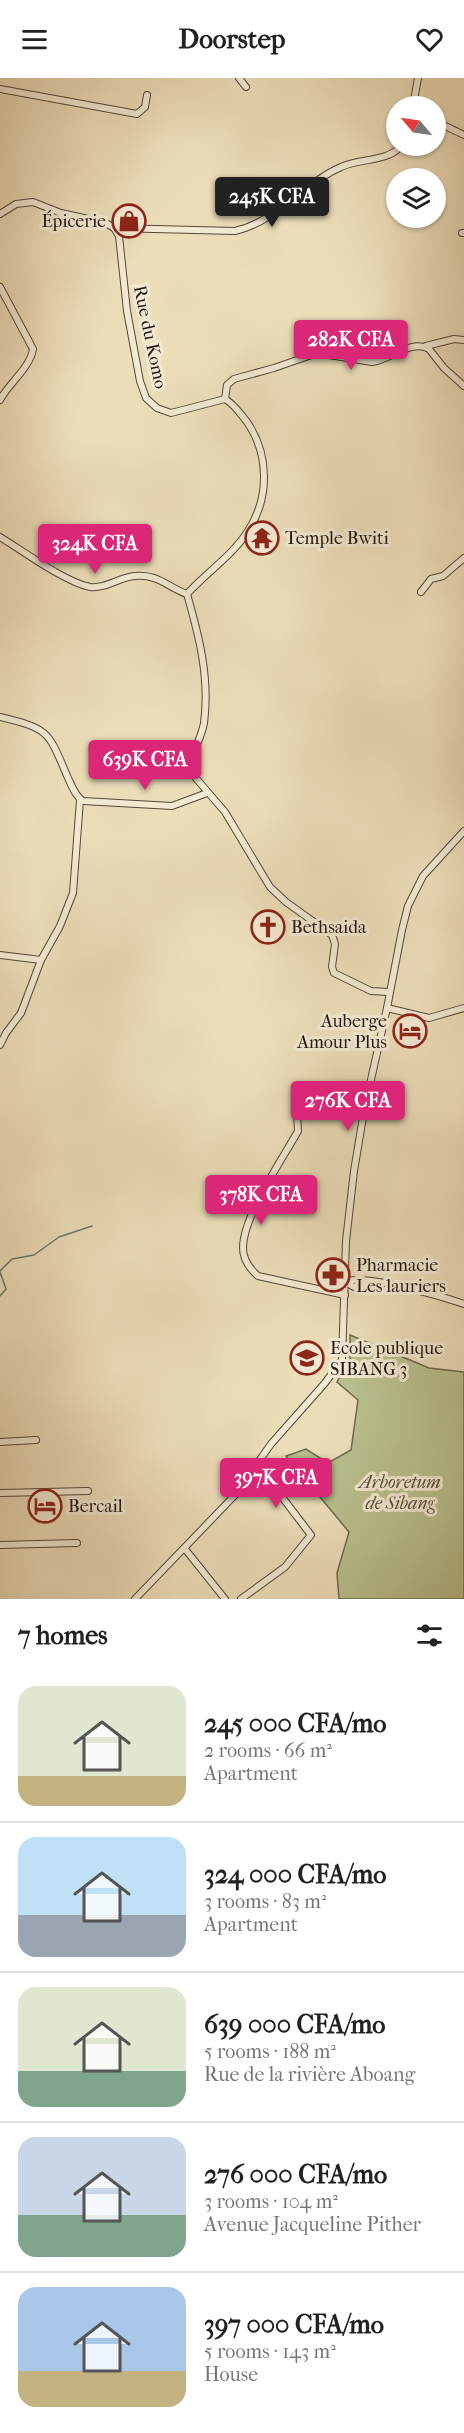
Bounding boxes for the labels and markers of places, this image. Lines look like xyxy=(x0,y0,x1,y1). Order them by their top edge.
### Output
pin: 245K CFA xyxy=(210,177,334,228)
shop icon: Épicerie xyxy=(111,203,147,239)
place label: Épicerie xyxy=(42,210,106,232)
pin: 282K CFA xyxy=(289,320,413,371)
temple icon: Temple Bwiti xyxy=(244,520,280,556)
pin: 324K CFA xyxy=(33,524,157,575)
place label: Temple Bwiti xyxy=(285,528,389,549)
pin: 639K CFA xyxy=(83,740,207,791)
church icon: Bethsaida xyxy=(250,909,286,945)
place label: Bethsaida xyxy=(291,917,367,938)
place label: Auberge Amour Plus xyxy=(296,1011,387,1053)
hotel icon: Auberge Amour Plus xyxy=(392,1013,428,1049)
pin: 276K CFA xyxy=(286,1081,410,1132)
pin: 378K CFA xyxy=(199,1175,323,1226)
place label: Pharmacie Les lauriers xyxy=(356,1255,446,1297)
pharmacy icon: Pharmacie Les lauriers xyxy=(315,1257,351,1293)
place label: Ecole publique SIBANG 3 xyxy=(330,1338,443,1380)
school or university icon: Ecole publique SIBANG 3 xyxy=(289,1340,325,1376)
pin: 397K CFA xyxy=(214,1458,338,1509)
hotel icon: Bercail xyxy=(27,1488,63,1524)
place label: Bercail xyxy=(68,1496,123,1517)

